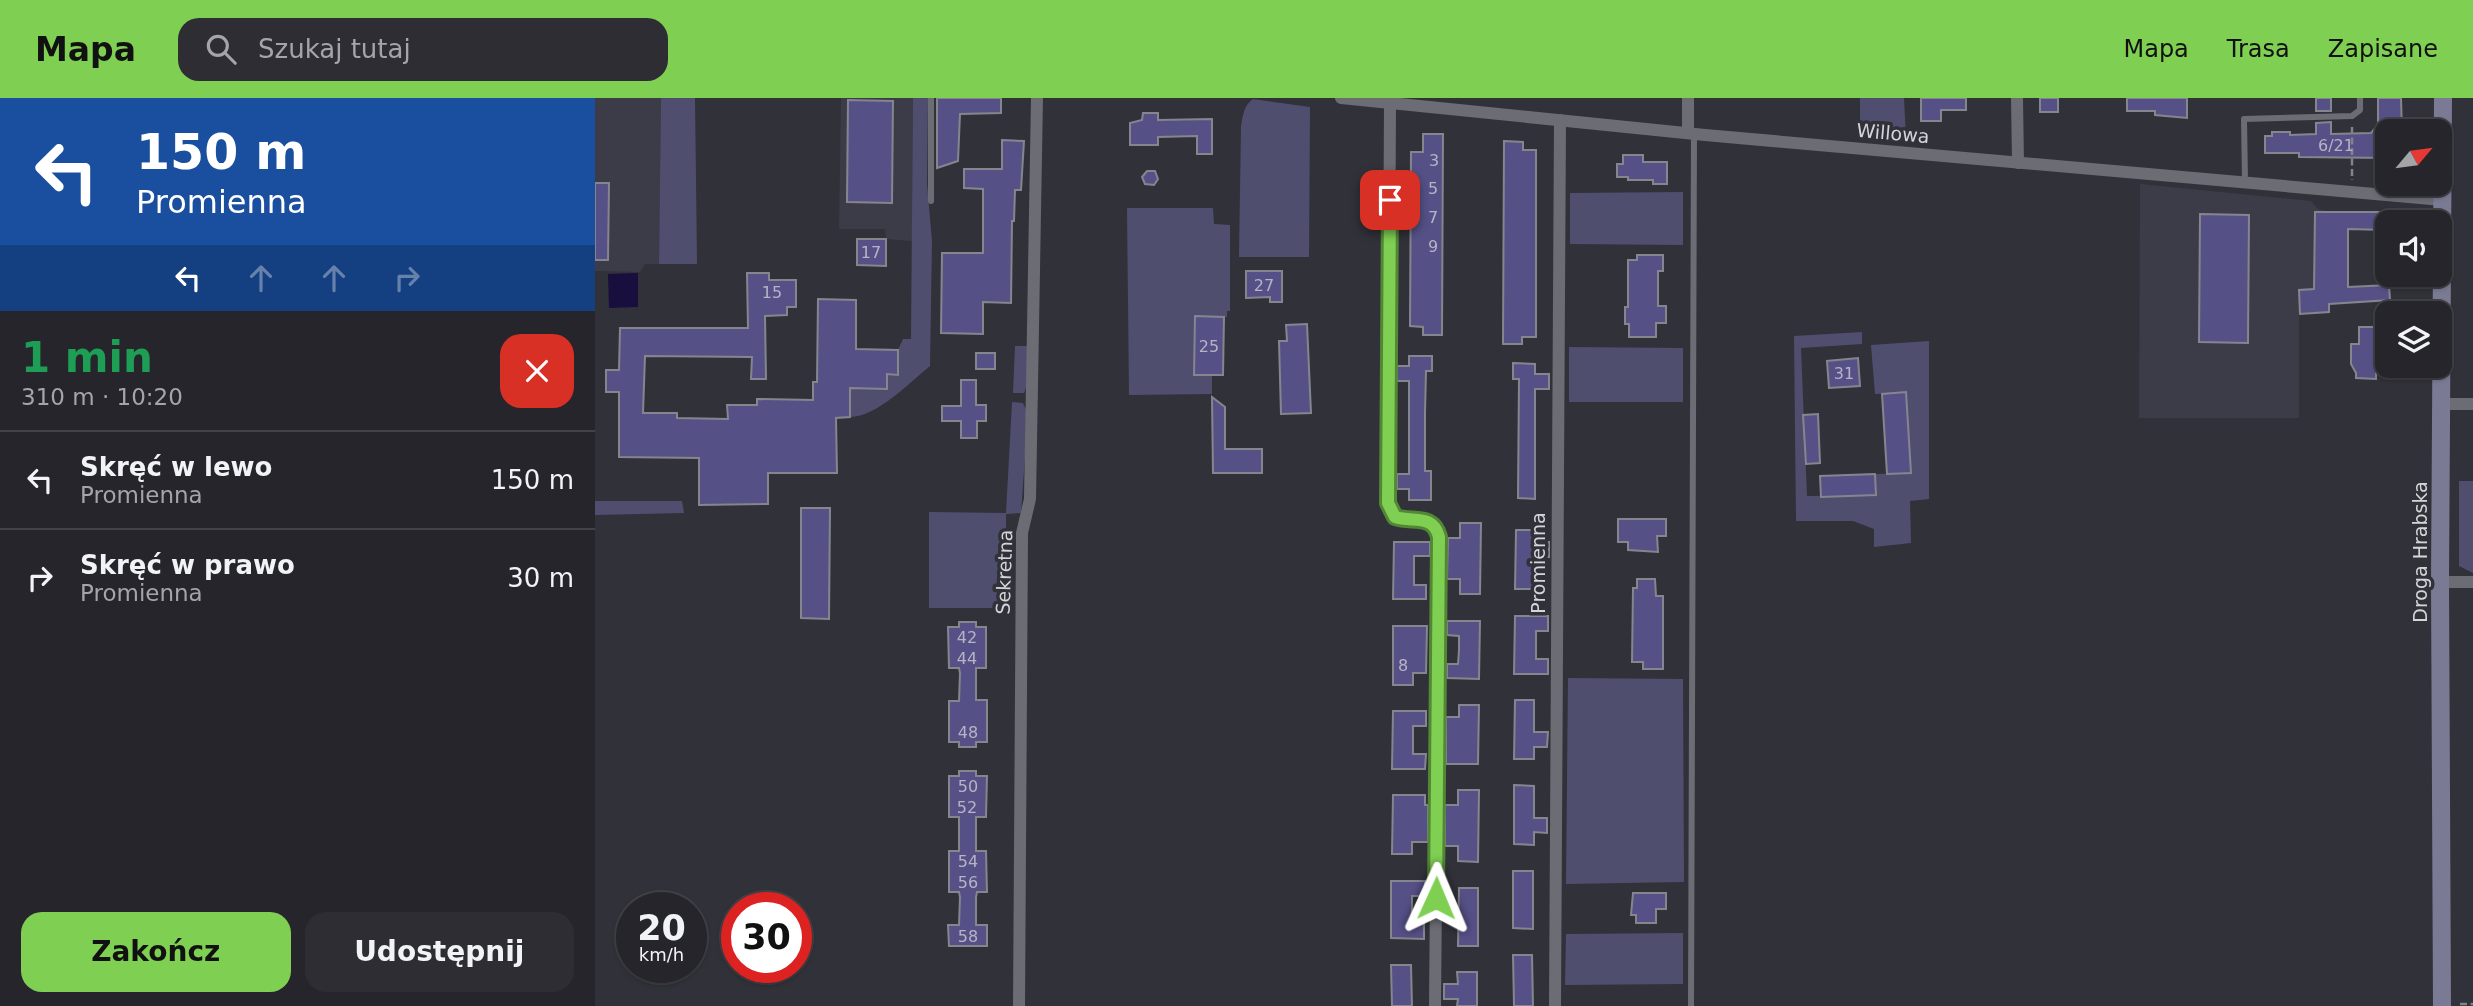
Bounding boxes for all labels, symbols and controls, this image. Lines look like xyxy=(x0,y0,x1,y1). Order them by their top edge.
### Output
search box xyxy=(178,18,668,81)
text: Mapa xyxy=(35,30,136,69)
icon: search xyxy=(202,30,240,68)
text: Szukaj tutaj xyxy=(258,34,411,64)
text: Mapa xyxy=(2123,35,2189,63)
text: Trasa xyxy=(2227,35,2290,63)
text: Zapisane xyxy=(2328,35,2438,63)
street label: Willowa xyxy=(1856,119,1930,147)
north arrow xyxy=(2375,119,2452,196)
map controls xyxy=(2375,119,2452,378)
text: 150 m xyxy=(136,124,306,181)
icon: left xyxy=(21,126,112,217)
house number: 6/21 xyxy=(2318,136,2354,155)
house number: 3 xyxy=(1429,151,1439,170)
pin xyxy=(1360,170,1420,230)
house number: 5 xyxy=(1428,179,1438,198)
icon: arrive xyxy=(1371,181,1409,219)
text: Promienna xyxy=(136,183,307,221)
house number: 7 xyxy=(1428,208,1438,227)
button: sound xyxy=(2375,210,2452,287)
house number: 9 xyxy=(1428,237,1438,256)
house number: 17 xyxy=(861,243,881,262)
icon: left xyxy=(169,259,207,297)
icon: ahead xyxy=(242,259,280,297)
icon: ahead xyxy=(315,259,353,297)
icon: right xyxy=(388,259,426,297)
house number: 27 xyxy=(1254,276,1274,295)
house number: 15 xyxy=(762,283,782,302)
button: layers xyxy=(2375,301,2452,378)
text: 1 min xyxy=(21,333,153,382)
button: close xyxy=(500,334,574,408)
house number: 25 xyxy=(1199,337,1219,356)
house number: 31 xyxy=(1834,364,1854,383)
text: 310 m · 10:20 xyxy=(21,384,183,410)
text: Skręć w lewo xyxy=(80,452,272,482)
icon: left xyxy=(21,461,59,499)
text: 150 m xyxy=(491,465,574,495)
street label: Droga Hrabska xyxy=(2409,481,2431,623)
text: Promienna xyxy=(80,482,203,508)
street label: Promienna xyxy=(1527,512,1549,614)
street label: Sekretna xyxy=(992,529,1016,615)
text: Skręć w prawo xyxy=(80,550,295,580)
icon: right xyxy=(21,559,59,597)
text: 30 m xyxy=(507,563,574,593)
text: Promienna xyxy=(80,580,203,606)
house number: 42 xyxy=(957,628,977,647)
house number: 44 xyxy=(957,649,977,668)
house number: 8 xyxy=(1398,656,1408,675)
house number: 48 xyxy=(958,723,978,742)
house number: 50 xyxy=(958,777,978,796)
house number: 52 xyxy=(957,798,977,817)
house number: 54 xyxy=(958,852,978,871)
position arrow xyxy=(1399,861,1473,935)
house number: 56 xyxy=(958,873,978,892)
speed limit sign: 30 xyxy=(721,892,812,983)
text: 20 xyxy=(637,908,686,948)
button: Zakończ xyxy=(21,912,291,992)
button: Udostępnij xyxy=(305,912,574,992)
house number: 58 xyxy=(958,927,978,946)
text: km/h xyxy=(639,944,684,965)

